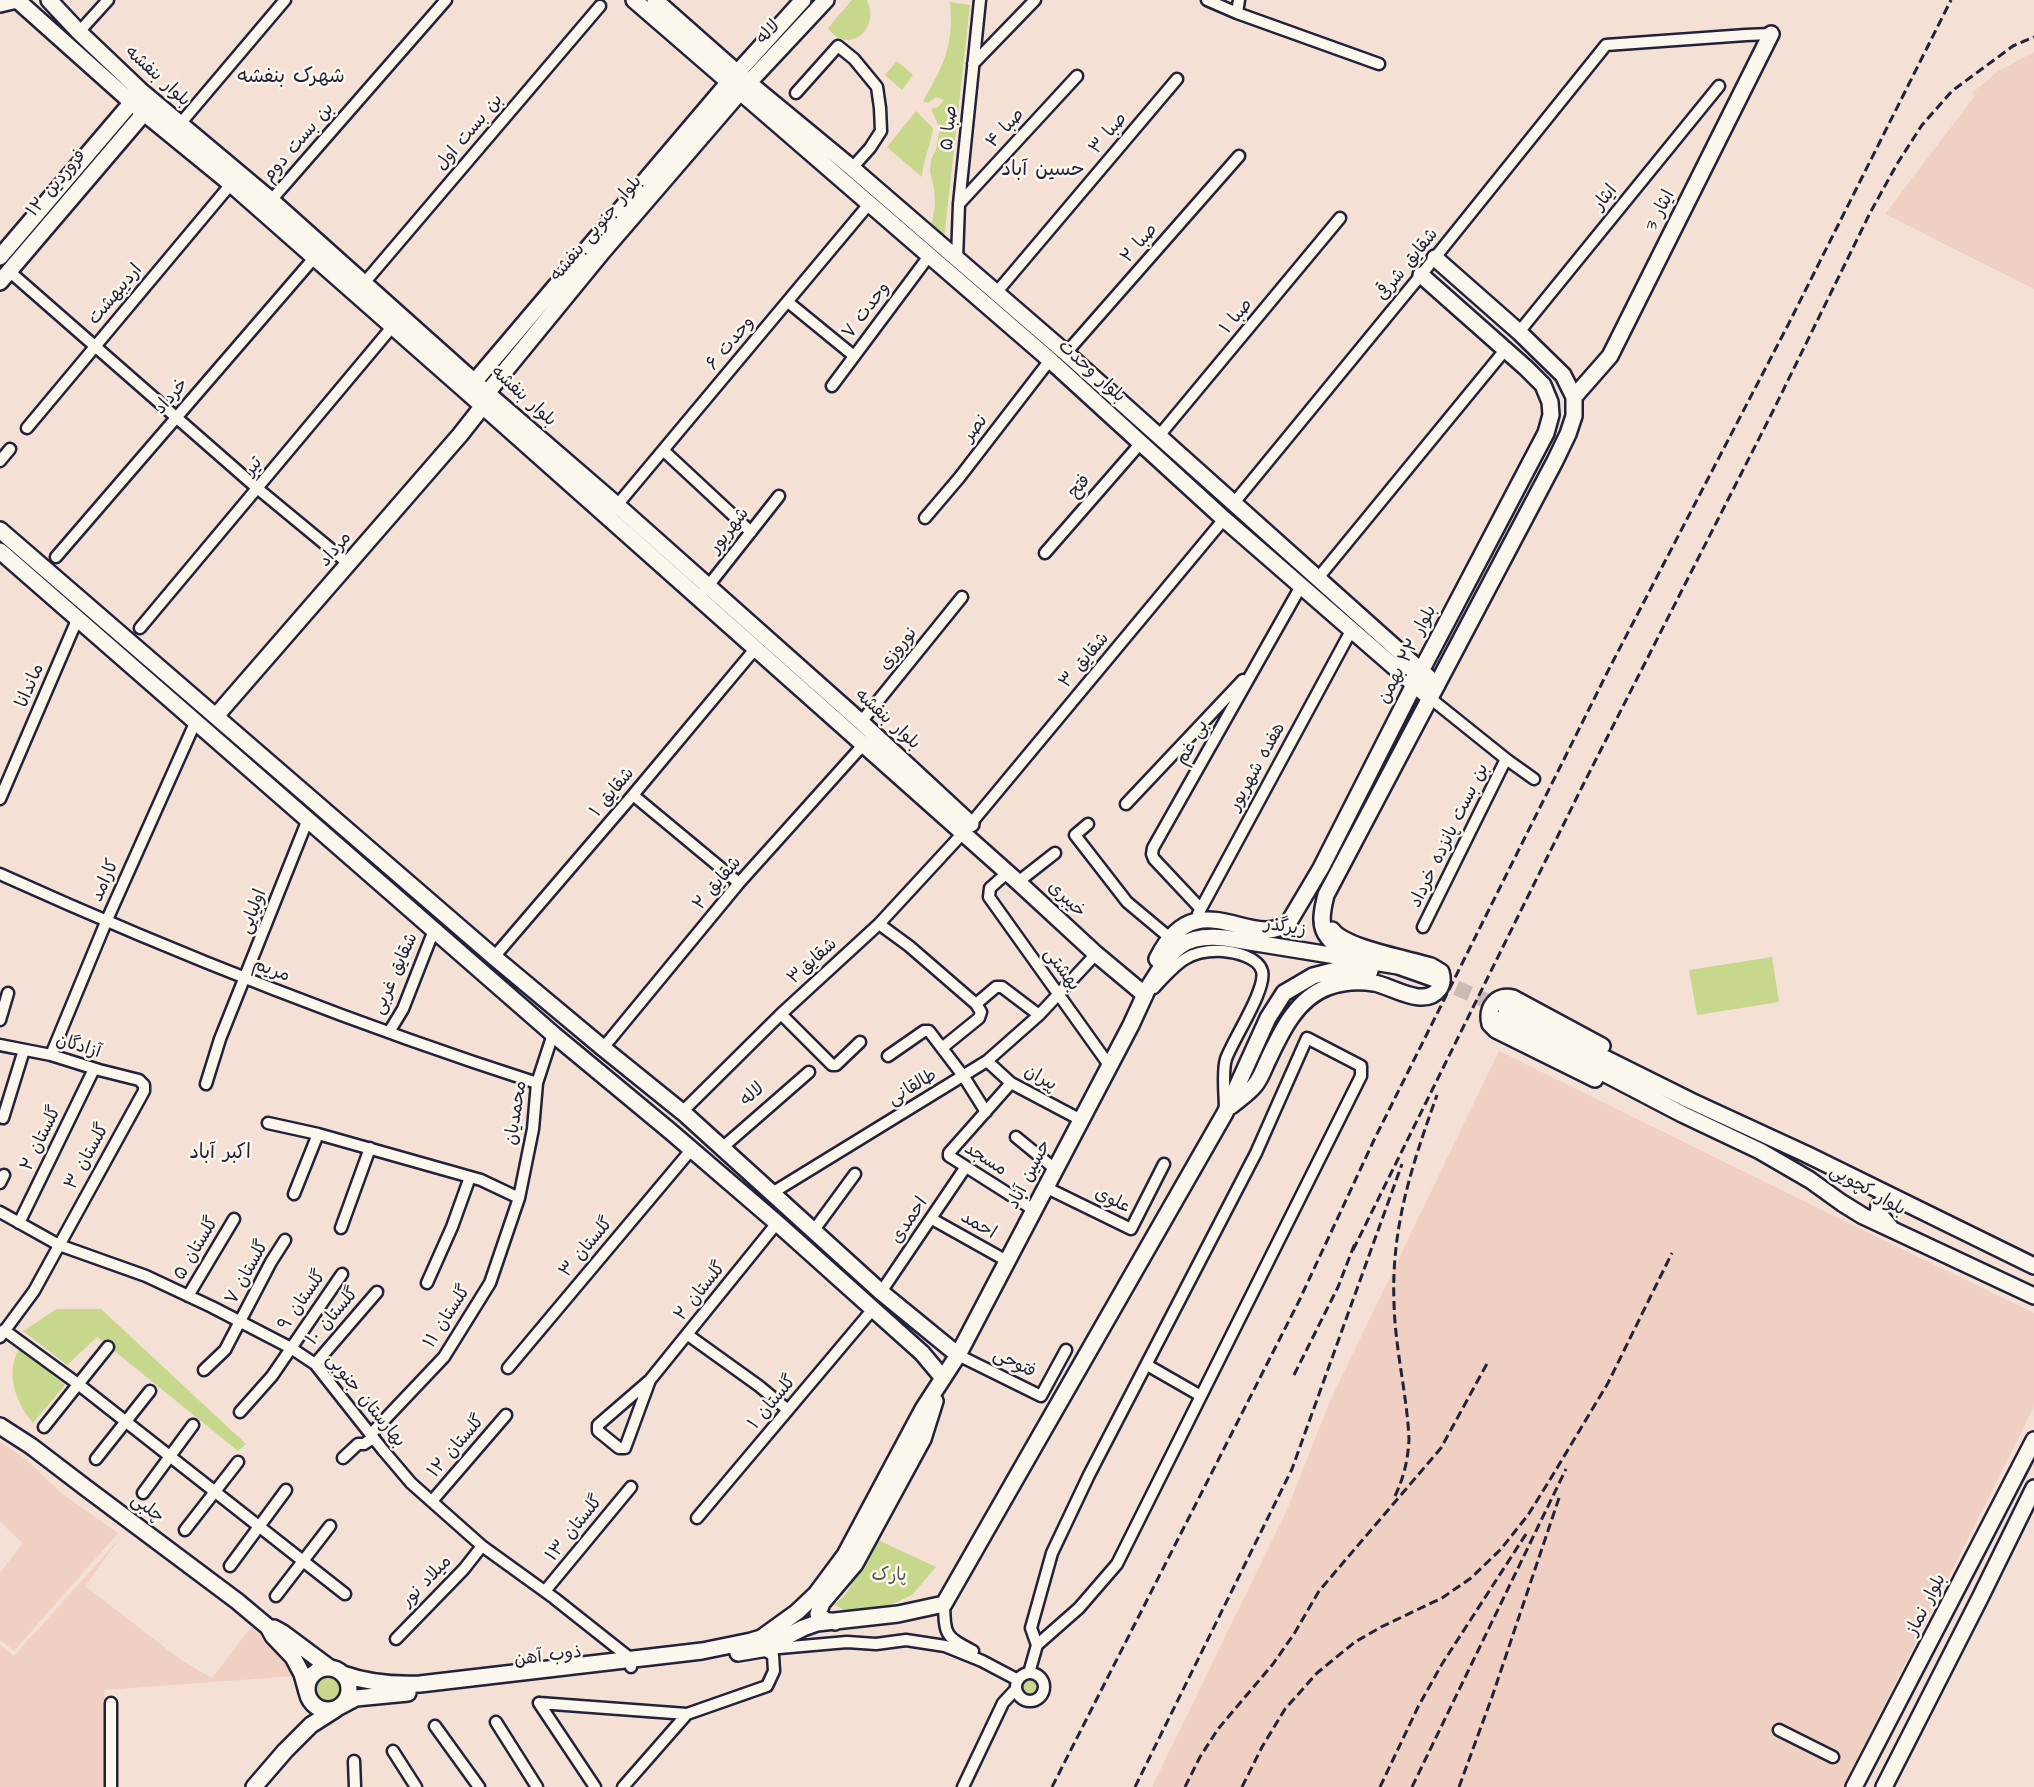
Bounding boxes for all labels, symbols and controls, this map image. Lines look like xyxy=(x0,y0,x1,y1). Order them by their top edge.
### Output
street label: لاله xyxy=(752,16,786,50)
street label: بلوار بنفشه xyxy=(120,42,194,112)
district label: شهرک بنفشه xyxy=(237,66,345,90)
street label: بن بست اول xyxy=(432,90,508,176)
street label: بن بست دوم xyxy=(259,99,339,187)
street label: صبا ۵ xyxy=(937,104,963,152)
street label: صبا ۴ xyxy=(982,105,1030,153)
street label: صبا ۳ xyxy=(1085,109,1133,159)
street label: فروردین ۱۲ xyxy=(23,146,91,222)
district label: حسین آباد xyxy=(1001,159,1085,183)
street label: بلوار جنوبی بنفشه xyxy=(546,172,648,286)
street label: ایثار xyxy=(1589,181,1623,215)
street label: ایثار 3 xyxy=(1642,187,1680,235)
street label: صبا ۲ xyxy=(1117,220,1163,268)
street label: شقایق شرقی xyxy=(1372,224,1444,306)
street label: اردیبهشت xyxy=(84,260,148,330)
street label: وحدت ۷ xyxy=(839,278,895,344)
street label: صبا ۱ xyxy=(1216,295,1258,339)
street label: وحدت ۶ xyxy=(702,313,760,375)
street label: بلوار وحدت xyxy=(1053,336,1129,408)
street label: بلوار بنفشه xyxy=(486,362,560,432)
street label: خرداد xyxy=(150,374,194,420)
street label: نصر xyxy=(959,411,993,447)
street label: تیر xyxy=(240,453,268,481)
street label: فتح xyxy=(1064,471,1096,503)
street label: شهریور xyxy=(705,504,755,558)
street label: مرداد xyxy=(315,528,357,572)
street label: بلوار ۲۲ بهمن xyxy=(1374,602,1442,708)
street label: نوروزی xyxy=(875,623,923,675)
street label: شقایق ۳ xyxy=(1055,629,1115,693)
street label: ماندانا xyxy=(12,661,50,711)
street label: بلوار بنفشه xyxy=(850,685,924,755)
street label: بی غم xyxy=(1172,717,1214,769)
street label: هفده شهریور xyxy=(1225,719,1291,815)
street label: بن بست پانزده خرداد xyxy=(1406,760,1494,912)
street label: شقایق ۱ xyxy=(586,764,640,822)
street label: شقایق ۲ xyxy=(689,853,747,915)
street label: کارامد xyxy=(87,856,125,906)
street label: خیبری xyxy=(1042,877,1090,923)
street label: اولیایی xyxy=(236,887,272,937)
street label: زیرگذر xyxy=(1263,914,1307,942)
street label: شقایق غربی xyxy=(368,930,424,1018)
street label: شقایق۳ xyxy=(784,934,842,990)
street label: بهشتی xyxy=(1038,944,1084,996)
street label: مریم xyxy=(249,954,293,988)
street label: آزادگان xyxy=(53,1030,103,1064)
street label: پیران xyxy=(1020,1061,1060,1097)
street label: طالقانی xyxy=(885,1065,941,1111)
street label: محمدیان xyxy=(501,1079,533,1147)
street label: لاله xyxy=(736,1079,770,1111)
street label: گلستان ۲ xyxy=(17,1103,67,1175)
street label: گلستان ۳ xyxy=(61,1120,115,1194)
street label: حسین آباد xyxy=(1003,1137,1057,1213)
street label: مسجد xyxy=(960,1139,1010,1181)
district label: اکبر آباد xyxy=(189,1142,251,1166)
street label: بلوار کچویی xyxy=(1825,1161,1909,1221)
street label: علوی xyxy=(1091,1183,1133,1219)
street label: احمدی xyxy=(887,1194,933,1248)
street label: احمد xyxy=(956,1207,1000,1245)
street label: گلستان ۵ xyxy=(170,1213,224,1285)
street label: گلستان ۳ xyxy=(555,1213,619,1283)
street label: گلستان ۷ xyxy=(222,1237,274,1309)
street label: گلستان ۲ xyxy=(671,1258,731,1326)
street label: گلستان ۹ xyxy=(274,1267,332,1335)
street label: گلستان ۱۱ xyxy=(420,1282,476,1352)
street label: گلستان ۱۰ xyxy=(302,1284,364,1350)
street label: فتوحی xyxy=(989,1344,1039,1384)
street label: بهارستان جنوبی xyxy=(321,1350,409,1452)
street label: گلستان ۱ xyxy=(744,1372,802,1434)
street label: گلستان ۱۲ xyxy=(424,1411,490,1483)
street label: چلبی xyxy=(126,1490,168,1528)
street label: گلستان ۱۳ xyxy=(542,1492,608,1566)
street label: میلاد نور xyxy=(397,1552,457,1612)
park label: پارک xyxy=(872,1565,906,1587)
street label: بلوار نماز xyxy=(1902,1571,1952,1639)
street label: ذوب آهن xyxy=(513,1642,583,1672)

